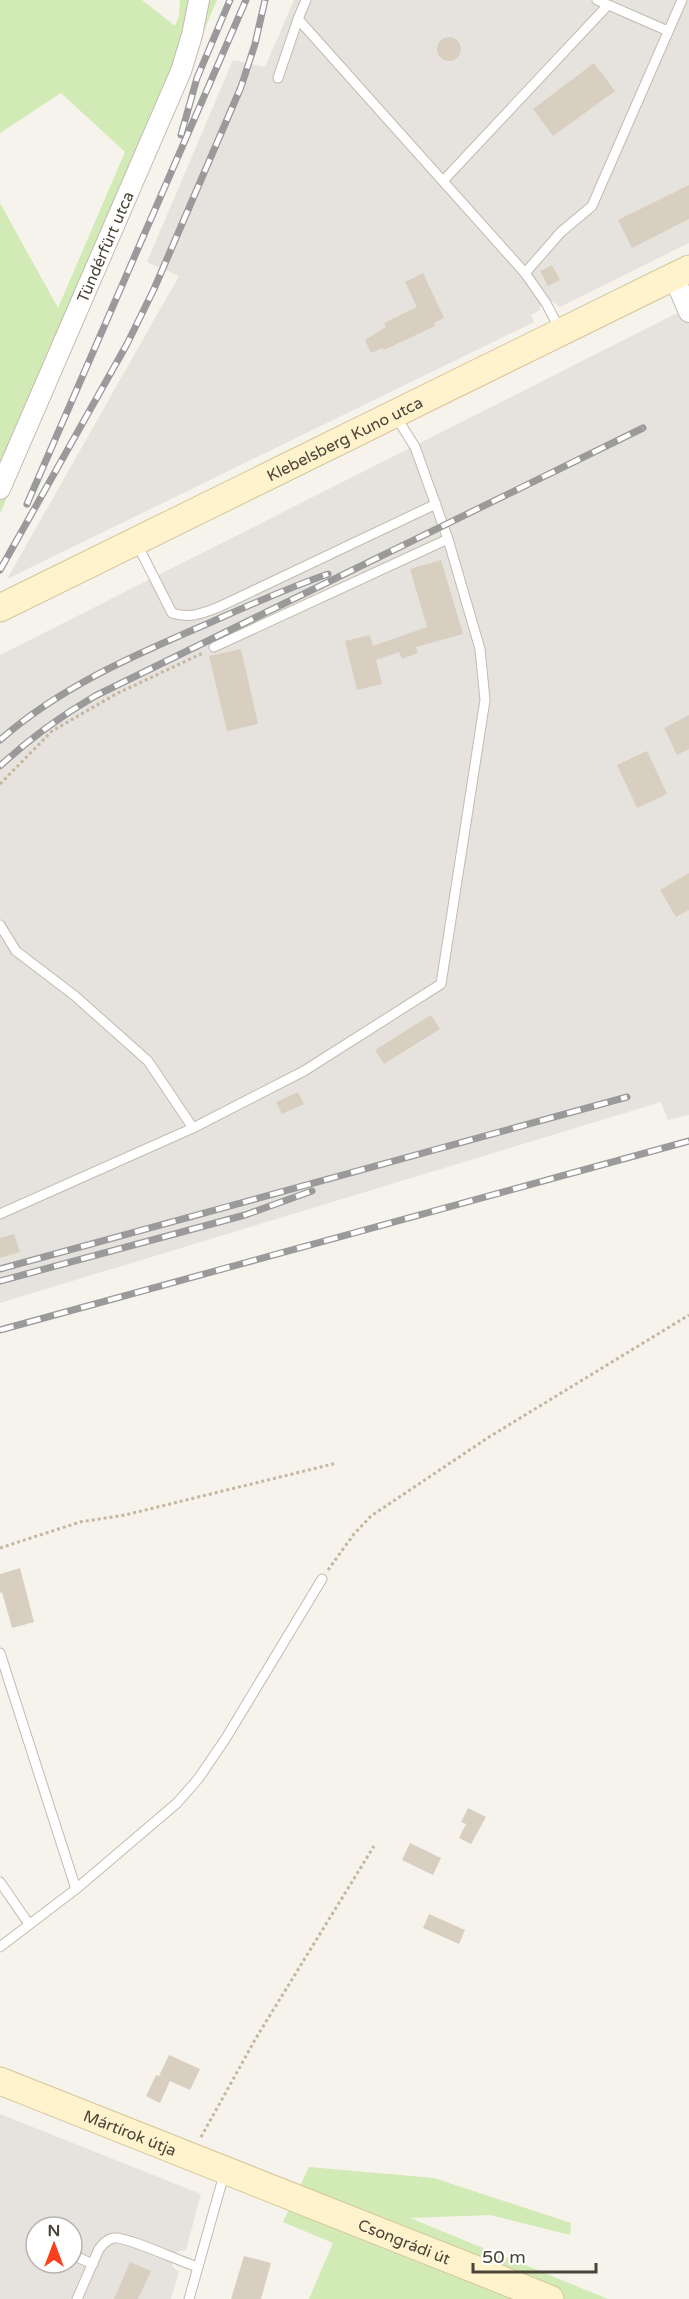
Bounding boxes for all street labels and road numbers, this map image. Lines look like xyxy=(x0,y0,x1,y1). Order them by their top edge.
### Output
street label: Tündérfürt utca xyxy=(73,188,139,306)
street label: Klebelsberg Kuno utca xyxy=(264,393,426,486)
street label: Mártírok útja xyxy=(80,2106,179,2161)
street label: Csongrádi út xyxy=(355,2215,453,2269)

